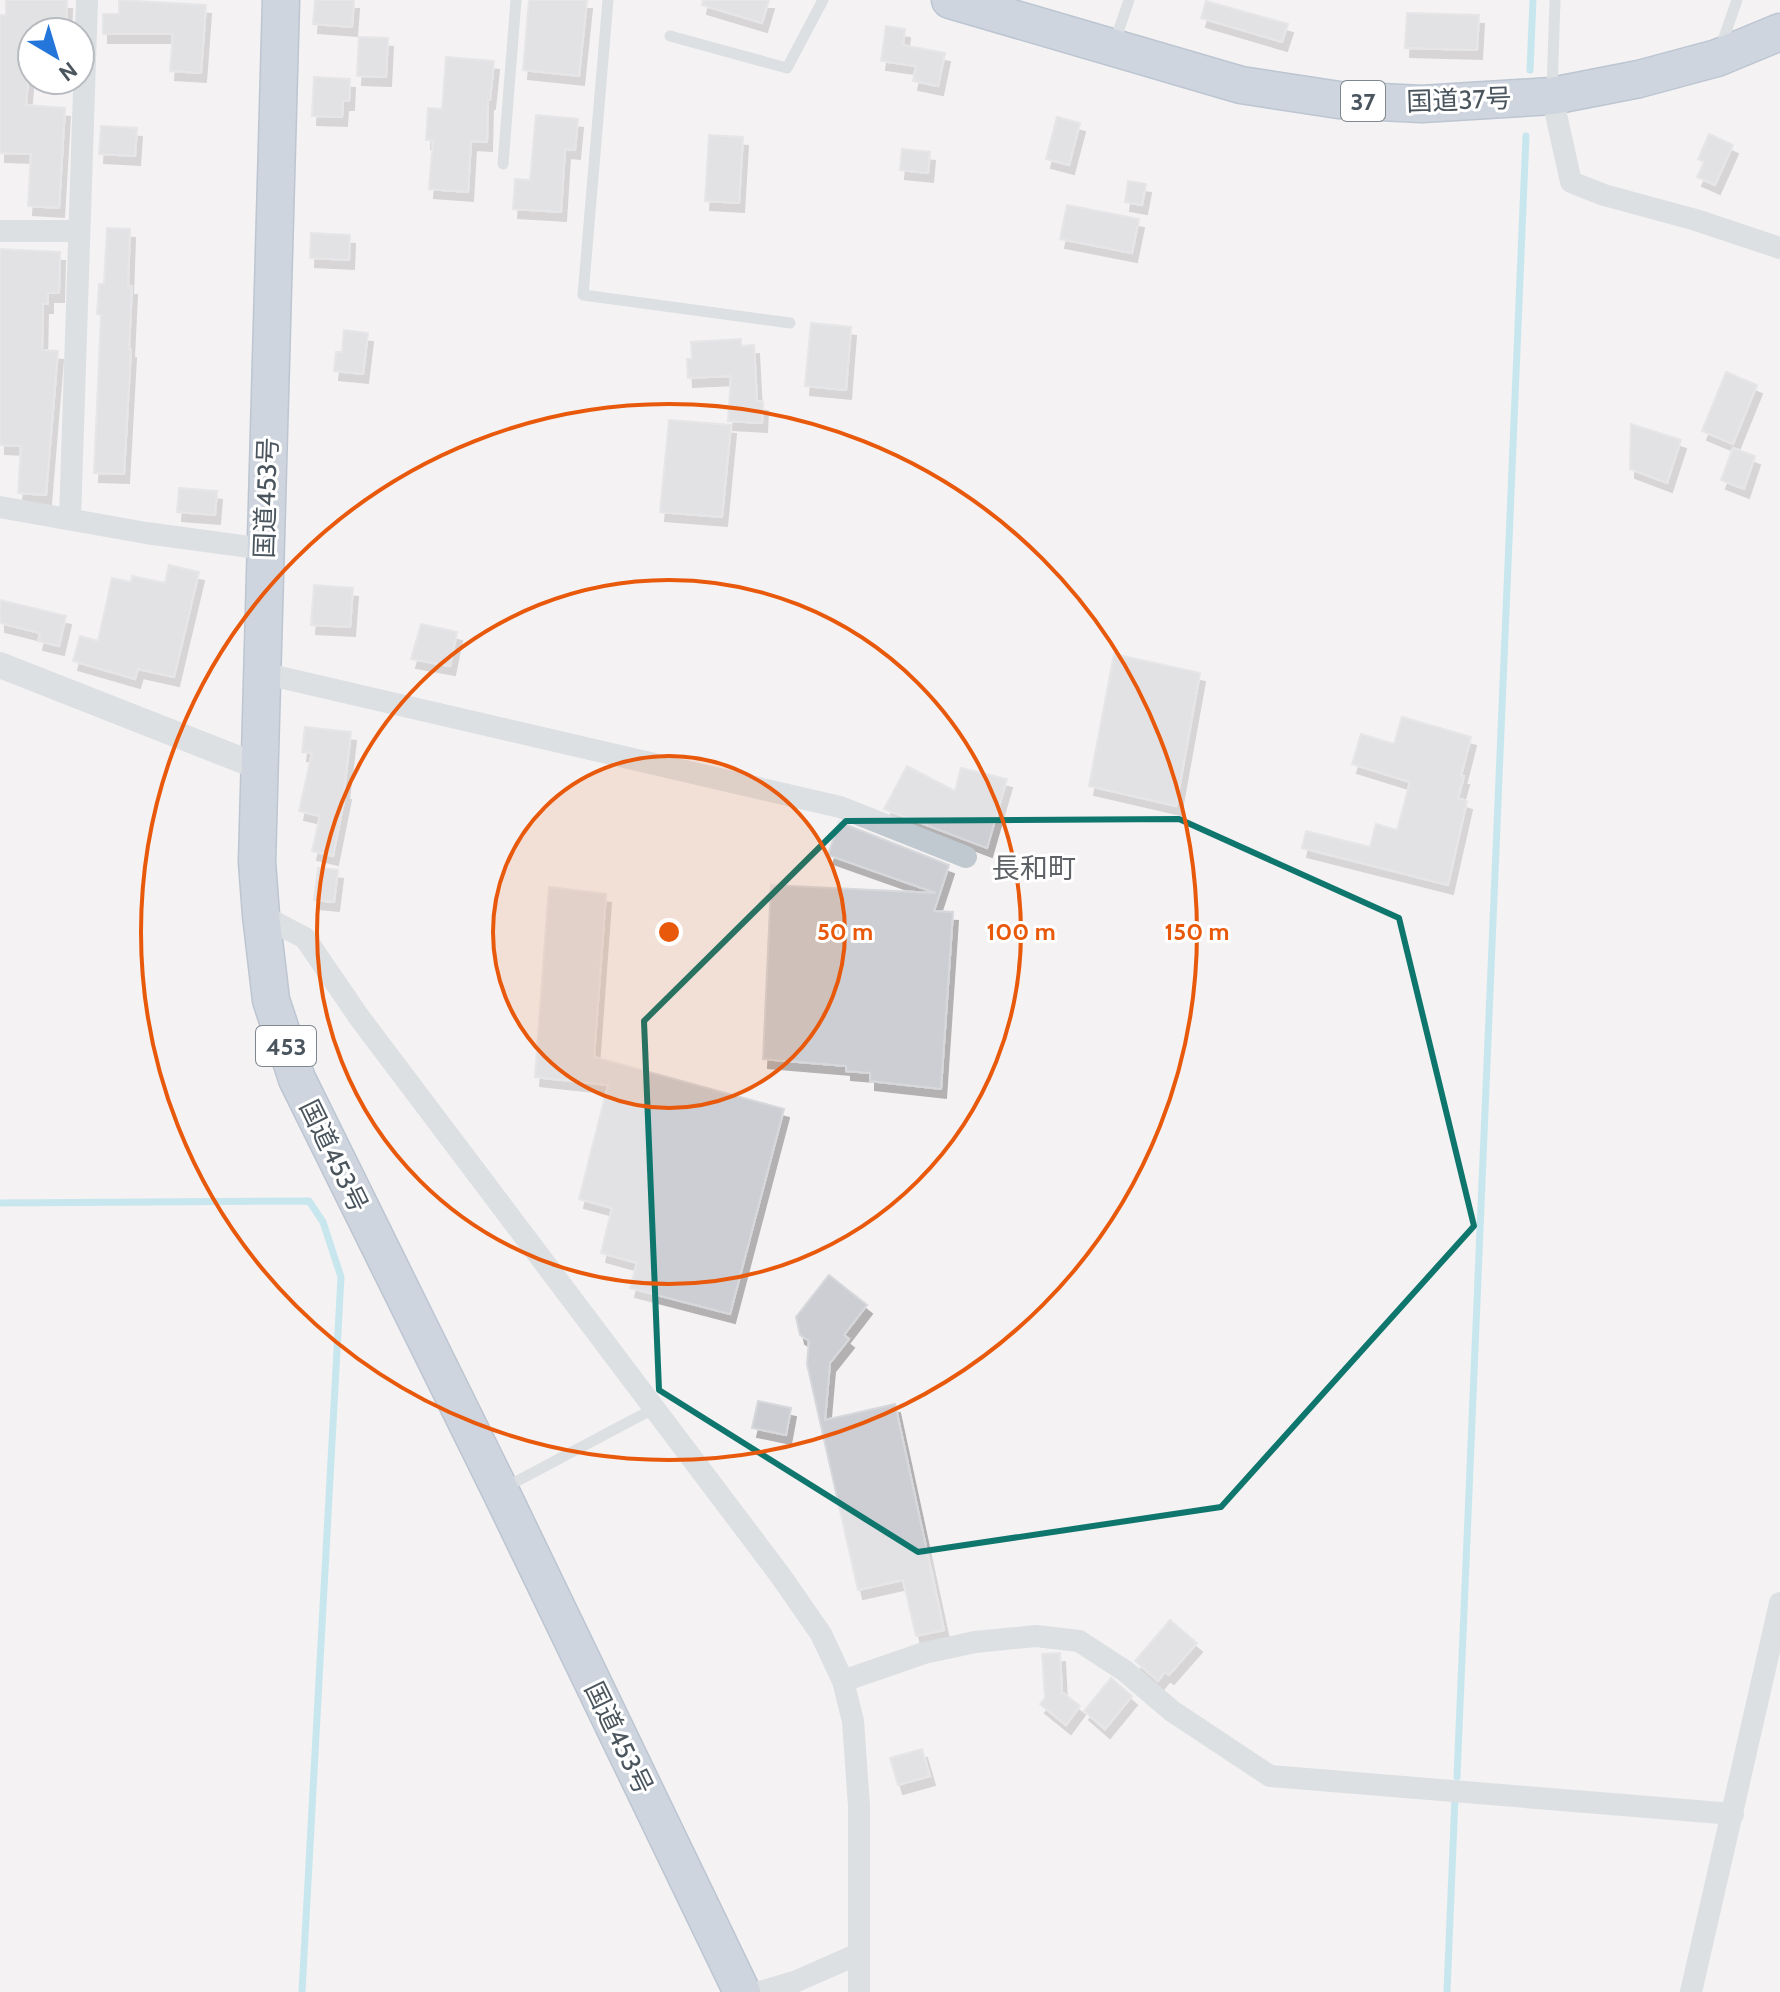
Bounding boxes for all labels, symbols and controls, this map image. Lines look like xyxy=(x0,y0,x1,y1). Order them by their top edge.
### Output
north arrow xyxy=(16,16,96,96)
text: N xyxy=(54,56,82,87)
road number: 37 xyxy=(1341,81,1385,121)
street label: 国道37号 xyxy=(1406,82,1512,118)
street label: 国道453号 xyxy=(248,437,284,559)
district label: 長和町 xyxy=(992,851,1076,885)
text: 50 m xyxy=(817,917,873,946)
text: 100 m xyxy=(986,917,1056,946)
text: 150 m xyxy=(1165,917,1229,946)
centre of rings xyxy=(655,918,683,946)
road number: 453 xyxy=(256,1026,316,1066)
street label: 国道453号 xyxy=(293,1095,375,1217)
street label: 国道453号 xyxy=(578,1677,660,1799)

